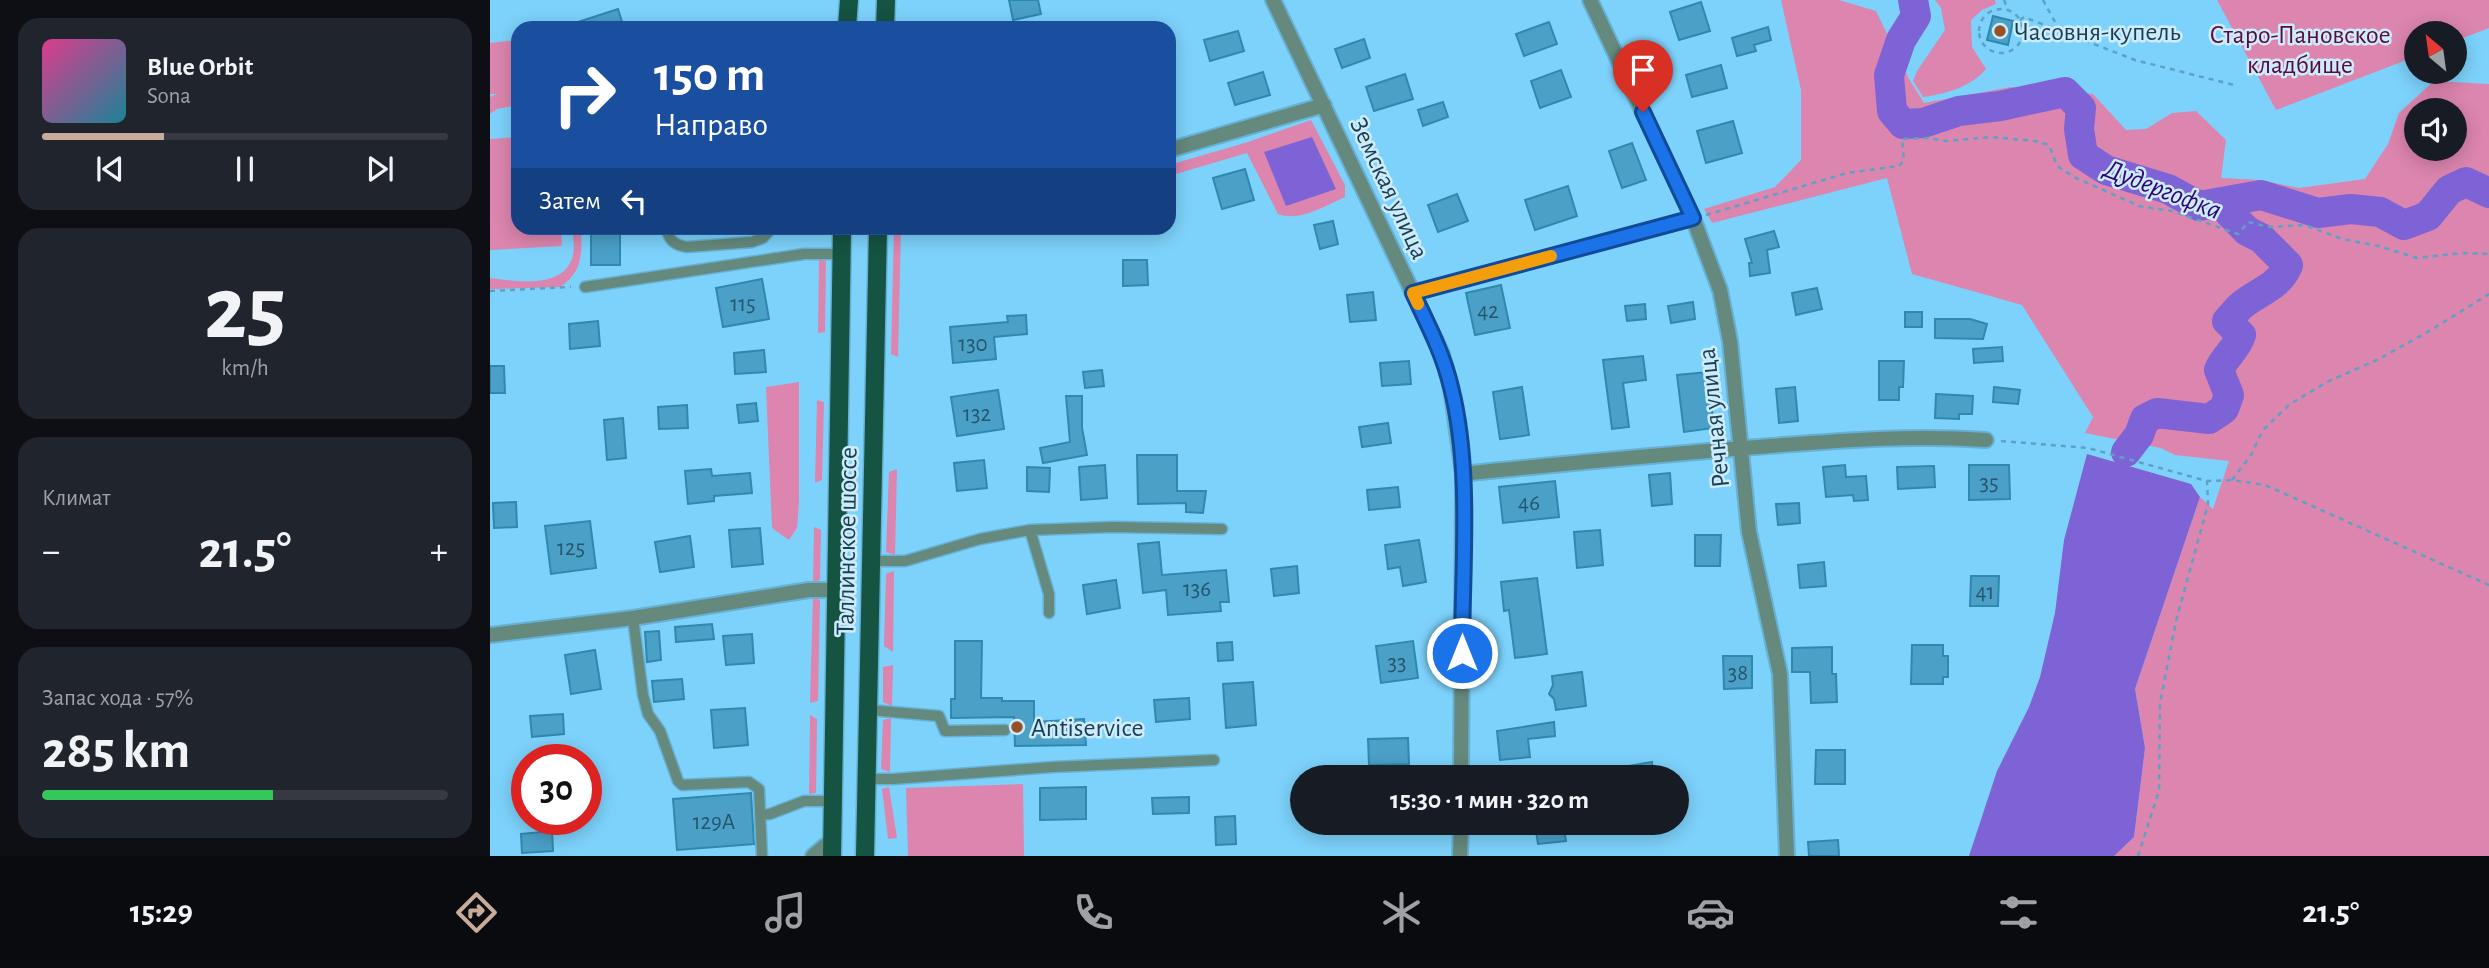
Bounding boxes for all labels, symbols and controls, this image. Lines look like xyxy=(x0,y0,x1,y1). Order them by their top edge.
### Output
place label: Часовня-купель xyxy=(2014,19,2180,45)
north arrow xyxy=(2404,21,2468,84)
map controls xyxy=(2404,21,2467,161)
park label: Старо-Пановское кладбище xyxy=(2209,22,2391,78)
marker: Часовня-купель xyxy=(1992,23,2008,39)
pin xyxy=(1613,40,1673,112)
icon: right xyxy=(539,49,630,140)
text: 150 m xyxy=(654,51,765,100)
icon: arrive xyxy=(1624,51,1662,89)
text: Blue Orbit xyxy=(147,54,253,80)
text: Sona xyxy=(147,85,191,108)
button: sound xyxy=(2404,98,2467,161)
text: Направо xyxy=(654,109,768,141)
street label: Земская улица xyxy=(1345,114,1433,263)
icon: previous xyxy=(91,150,129,188)
icon: pause xyxy=(226,150,264,188)
icon: next xyxy=(361,150,399,188)
water label: Дудергофка xyxy=(2099,154,2225,225)
icon: left xyxy=(615,182,653,220)
text: Затем xyxy=(539,188,601,214)
text: 25 xyxy=(204,264,286,355)
house number: 115 xyxy=(730,293,756,316)
house number: 42 xyxy=(1477,300,1499,323)
house number: 130 xyxy=(958,333,988,356)
street label: Речная улица xyxy=(1694,347,1734,489)
text: km/h xyxy=(221,357,269,380)
house number: 132 xyxy=(963,403,991,426)
street label: Таллинское шоссе xyxy=(832,447,862,635)
house number: 35 xyxy=(1979,472,1999,495)
text: Климат xyxy=(42,487,111,510)
house number: 46 xyxy=(1518,492,1540,515)
text: 21.5° xyxy=(199,525,291,577)
text: − xyxy=(42,533,60,571)
text: + xyxy=(430,533,448,571)
house number: 125 xyxy=(557,537,585,560)
house number: 136 xyxy=(1183,578,1211,601)
house number: 41 xyxy=(1976,581,1994,604)
position arrow xyxy=(1425,616,1499,690)
house number: 33 xyxy=(1388,652,1406,675)
house number: 38 xyxy=(1728,662,1748,685)
text: Запас хода · 57% xyxy=(42,687,194,710)
place label: Antiservice xyxy=(1031,715,1143,741)
marker: Antiservice xyxy=(1009,719,1025,735)
text: 285 km xyxy=(42,725,190,777)
speed limit sign: 30 xyxy=(511,744,602,835)
text: 15:30 · 1 мин · 320 m xyxy=(1390,787,1589,813)
house number: 129А xyxy=(693,811,735,834)
icon: directions xyxy=(452,888,501,937)
icon: music xyxy=(761,888,810,937)
icon: phone xyxy=(1069,888,1118,937)
icon: climate xyxy=(1377,888,1426,937)
icon: car xyxy=(1686,888,1735,937)
icon: filters xyxy=(1994,888,2043,937)
text: 15:29 xyxy=(130,896,193,928)
text: 21.5° xyxy=(2302,896,2359,928)

